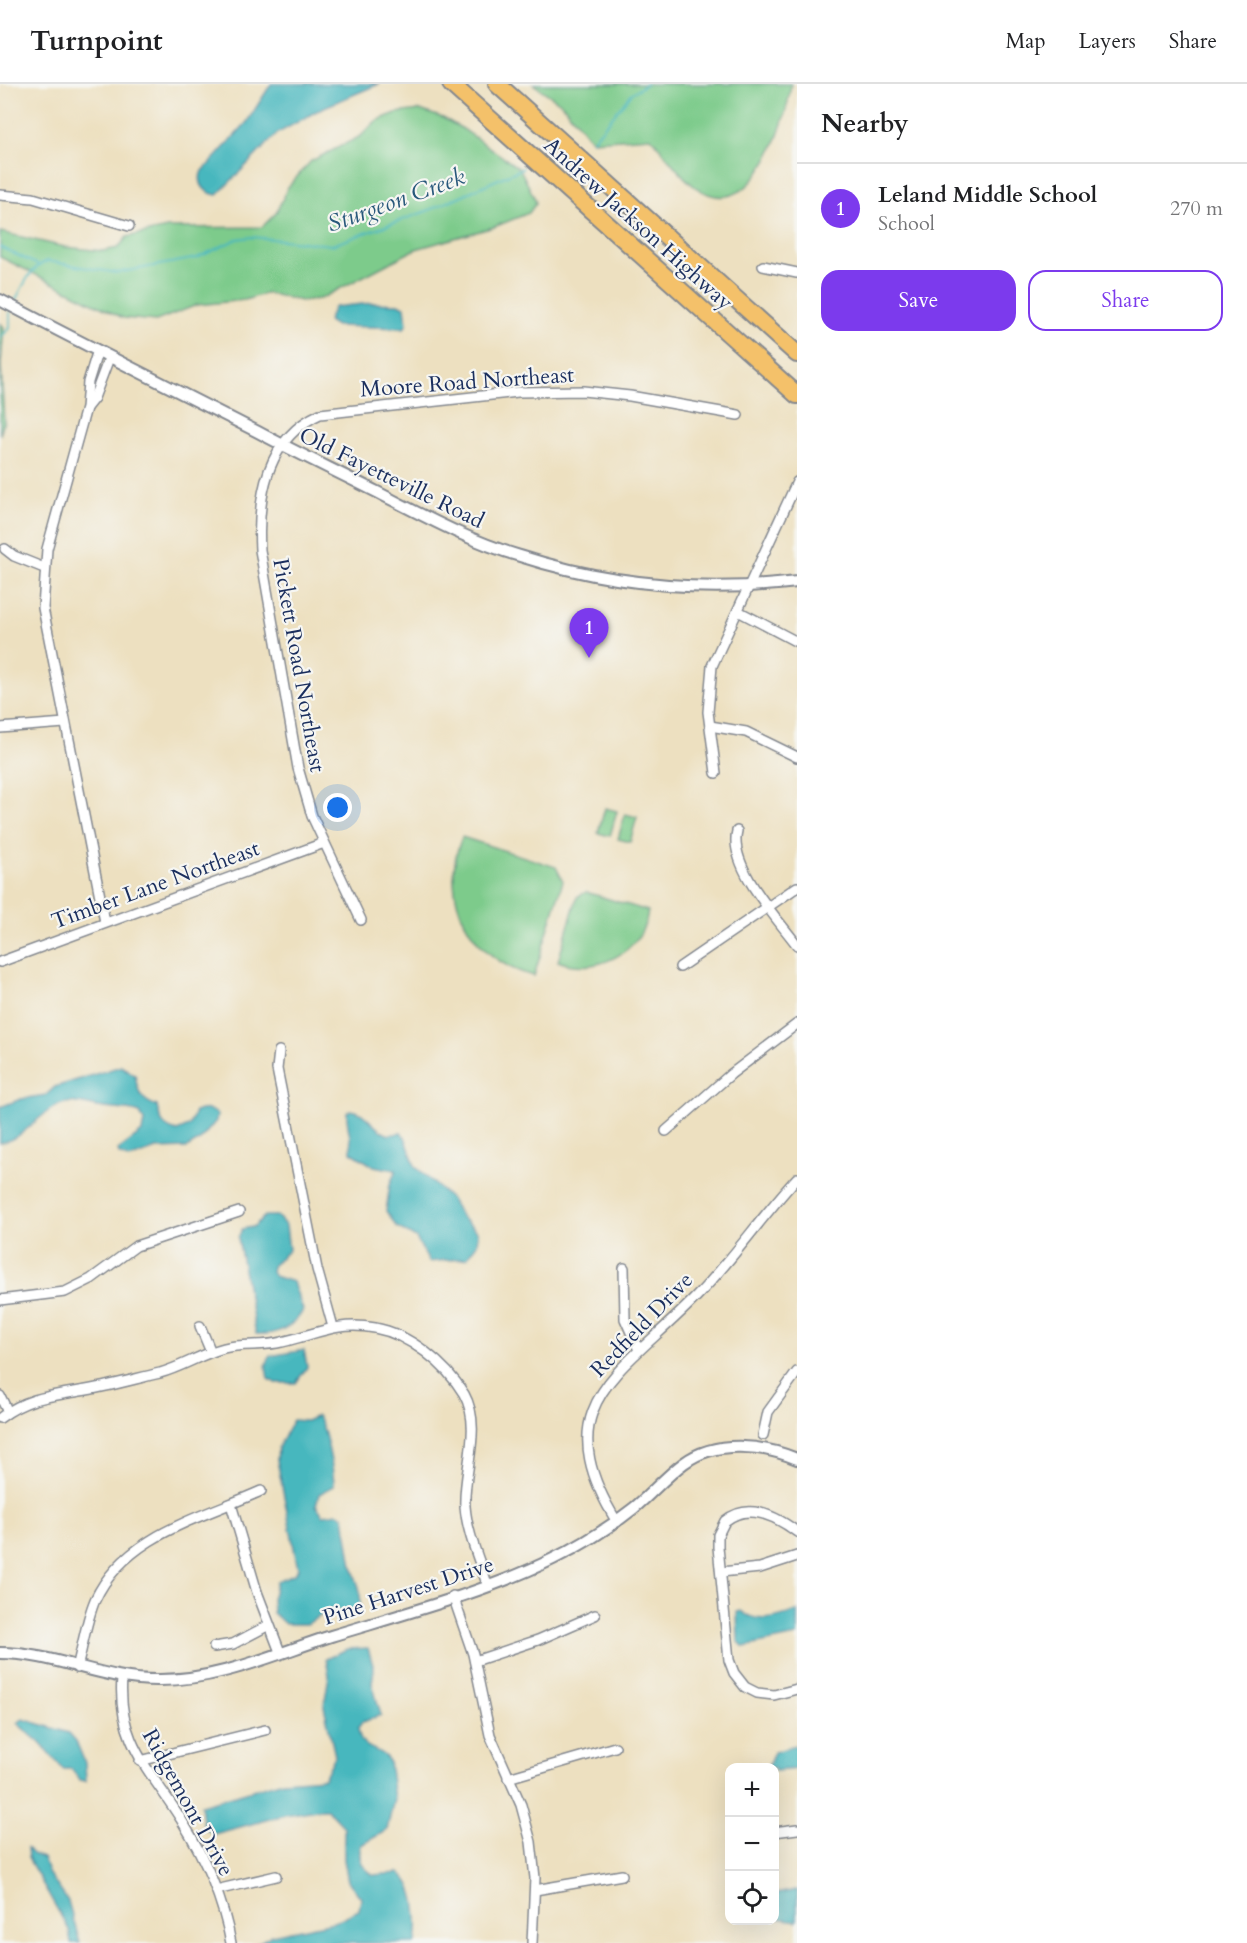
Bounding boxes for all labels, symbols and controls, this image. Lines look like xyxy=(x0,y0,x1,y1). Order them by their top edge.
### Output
text: Turnpoint xyxy=(30,22,163,60)
text: Map xyxy=(1006,27,1046,56)
text: Layers xyxy=(1079,27,1136,56)
text: Share xyxy=(1169,27,1217,56)
text: Nearby xyxy=(821,106,909,141)
street label: Andrew Jackson Highway xyxy=(537,130,740,317)
water label: Sturgeon Creek xyxy=(323,160,470,241)
text: Leland Middle School xyxy=(878,180,1097,210)
text: 1 xyxy=(835,195,846,222)
text: 270 m xyxy=(1170,195,1223,222)
text: School xyxy=(878,210,935,237)
button: Save xyxy=(821,270,1016,331)
button: Share xyxy=(1028,270,1223,331)
street label: Moore Road Northeast xyxy=(359,360,575,404)
street label: Old Fayetteville Road xyxy=(294,420,489,536)
street label: Pickett Road Northeast xyxy=(265,556,333,774)
pin: 1 xyxy=(570,608,608,658)
your location xyxy=(323,793,352,822)
street label: Timber Lane Northeast xyxy=(47,833,264,937)
street label: Redfield Drive xyxy=(584,1265,700,1384)
street label: Pine Harvest Drive xyxy=(319,1549,498,1633)
street label: Ridgemont Drive xyxy=(135,1723,241,1882)
map controls xyxy=(725,1763,779,1925)
button: + xyxy=(725,1763,779,1817)
button: − xyxy=(725,1817,779,1871)
button: locate xyxy=(725,1871,779,1925)

